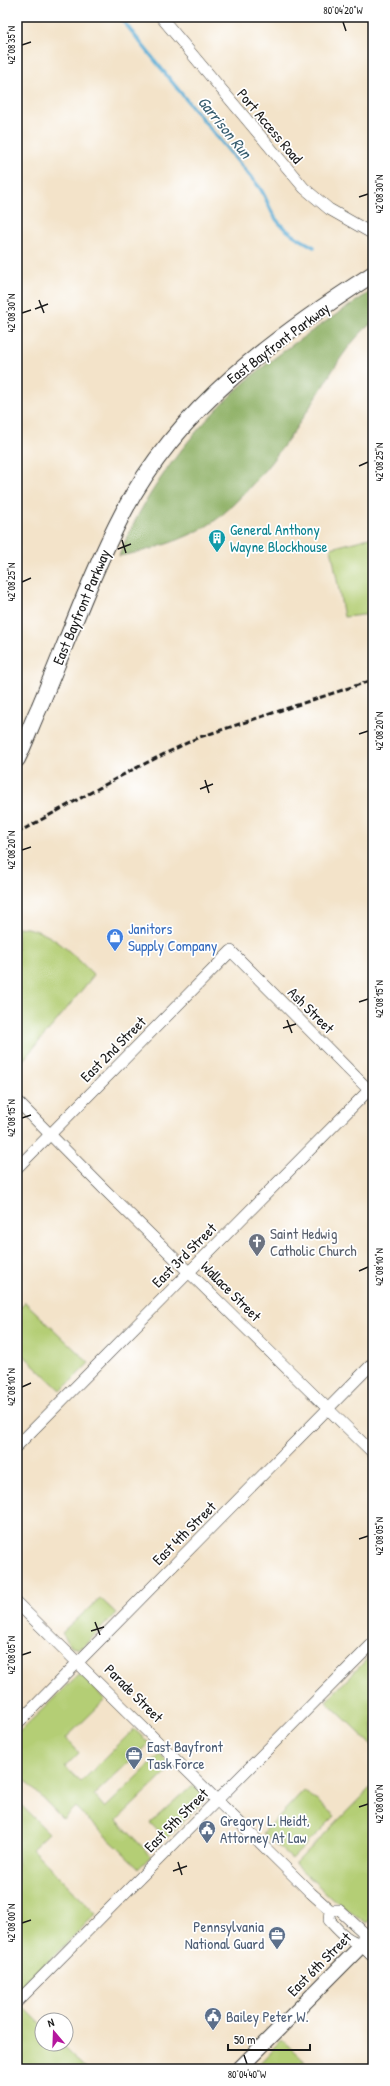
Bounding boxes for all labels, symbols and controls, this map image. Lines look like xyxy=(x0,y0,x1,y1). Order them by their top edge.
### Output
text: 80°04'20"W xyxy=(323,4,364,17)
text: 42°08'35"N xyxy=(5,26,18,64)
street label: Port Access Road xyxy=(232,84,308,168)
water label: Garrison Run xyxy=(193,91,258,164)
text: 42°08'30"N xyxy=(373,175,386,213)
text: 42°08'30"N xyxy=(5,294,18,332)
street label: East Bayfront Parkway xyxy=(222,297,334,389)
text: 42°08'25"N xyxy=(373,443,386,481)
place label: General Anthony Wayne Blockhouse xyxy=(230,519,327,557)
building icon: General Anthony Wayne Blockhouse xyxy=(207,528,227,553)
street label: East Bayfront Parkway xyxy=(47,546,115,668)
text: 42°08'25"N xyxy=(5,563,18,601)
text: 42°08'20"N xyxy=(373,712,386,750)
text: 42°08'20"N xyxy=(5,831,18,869)
place label: Janitors Supply Company xyxy=(128,918,217,956)
shop icon: Janitors Supply Company xyxy=(105,927,125,952)
text: 42°08'15"N xyxy=(373,980,386,1018)
street label: Ash Street xyxy=(283,982,339,1038)
street label: East 2nd Street xyxy=(76,1011,151,1086)
text: 42°08'15"N xyxy=(5,1099,18,1137)
street label: East 3rd Street xyxy=(147,1217,222,1292)
place label: Saint Hedwig Catholic Church xyxy=(270,1223,357,1261)
church icon: Saint Hedwig Catholic Church xyxy=(247,1232,267,1257)
text: 42°08'10"N xyxy=(373,1248,386,1286)
street label: Wallace Street xyxy=(196,1256,266,1326)
text: 42°08'10"N xyxy=(5,1368,18,1406)
street label: East 4th Street xyxy=(147,1496,221,1570)
text: 42°08'05"N xyxy=(373,1517,386,1555)
text: 42°08'05"N xyxy=(5,1636,18,1674)
street label: Parade Street xyxy=(100,1659,169,1728)
place label: East Bayfront Task Force xyxy=(147,1736,224,1774)
office icon: East Bayfront Task Force xyxy=(124,1745,144,1770)
street label: East 5th Street xyxy=(139,1783,213,1857)
text: 42°08'00"N xyxy=(373,1785,386,1823)
place label: Gregory L. Heidt, Attorney At Law xyxy=(220,1810,310,1848)
public building icon: Gregory L. Heidt, Attorney At Law xyxy=(197,1819,217,1844)
text: 42°08'00"N xyxy=(5,1904,18,1942)
place label: Pennsylvania National Guard xyxy=(185,1916,264,1954)
office icon: Pennsylvania National Guard xyxy=(267,1925,287,1950)
street label: East 6th Street xyxy=(282,1927,356,2001)
public building icon: Bailey Peter W. xyxy=(203,2006,223,2031)
place label: Bailey Peter W. xyxy=(226,2006,309,2027)
north arrow xyxy=(34,2012,74,2052)
text: N xyxy=(46,2015,56,2030)
scale bar xyxy=(228,2026,310,2052)
text: 50 m xyxy=(234,2031,255,2048)
text: 80°04'40"W xyxy=(228,2068,267,2081)

